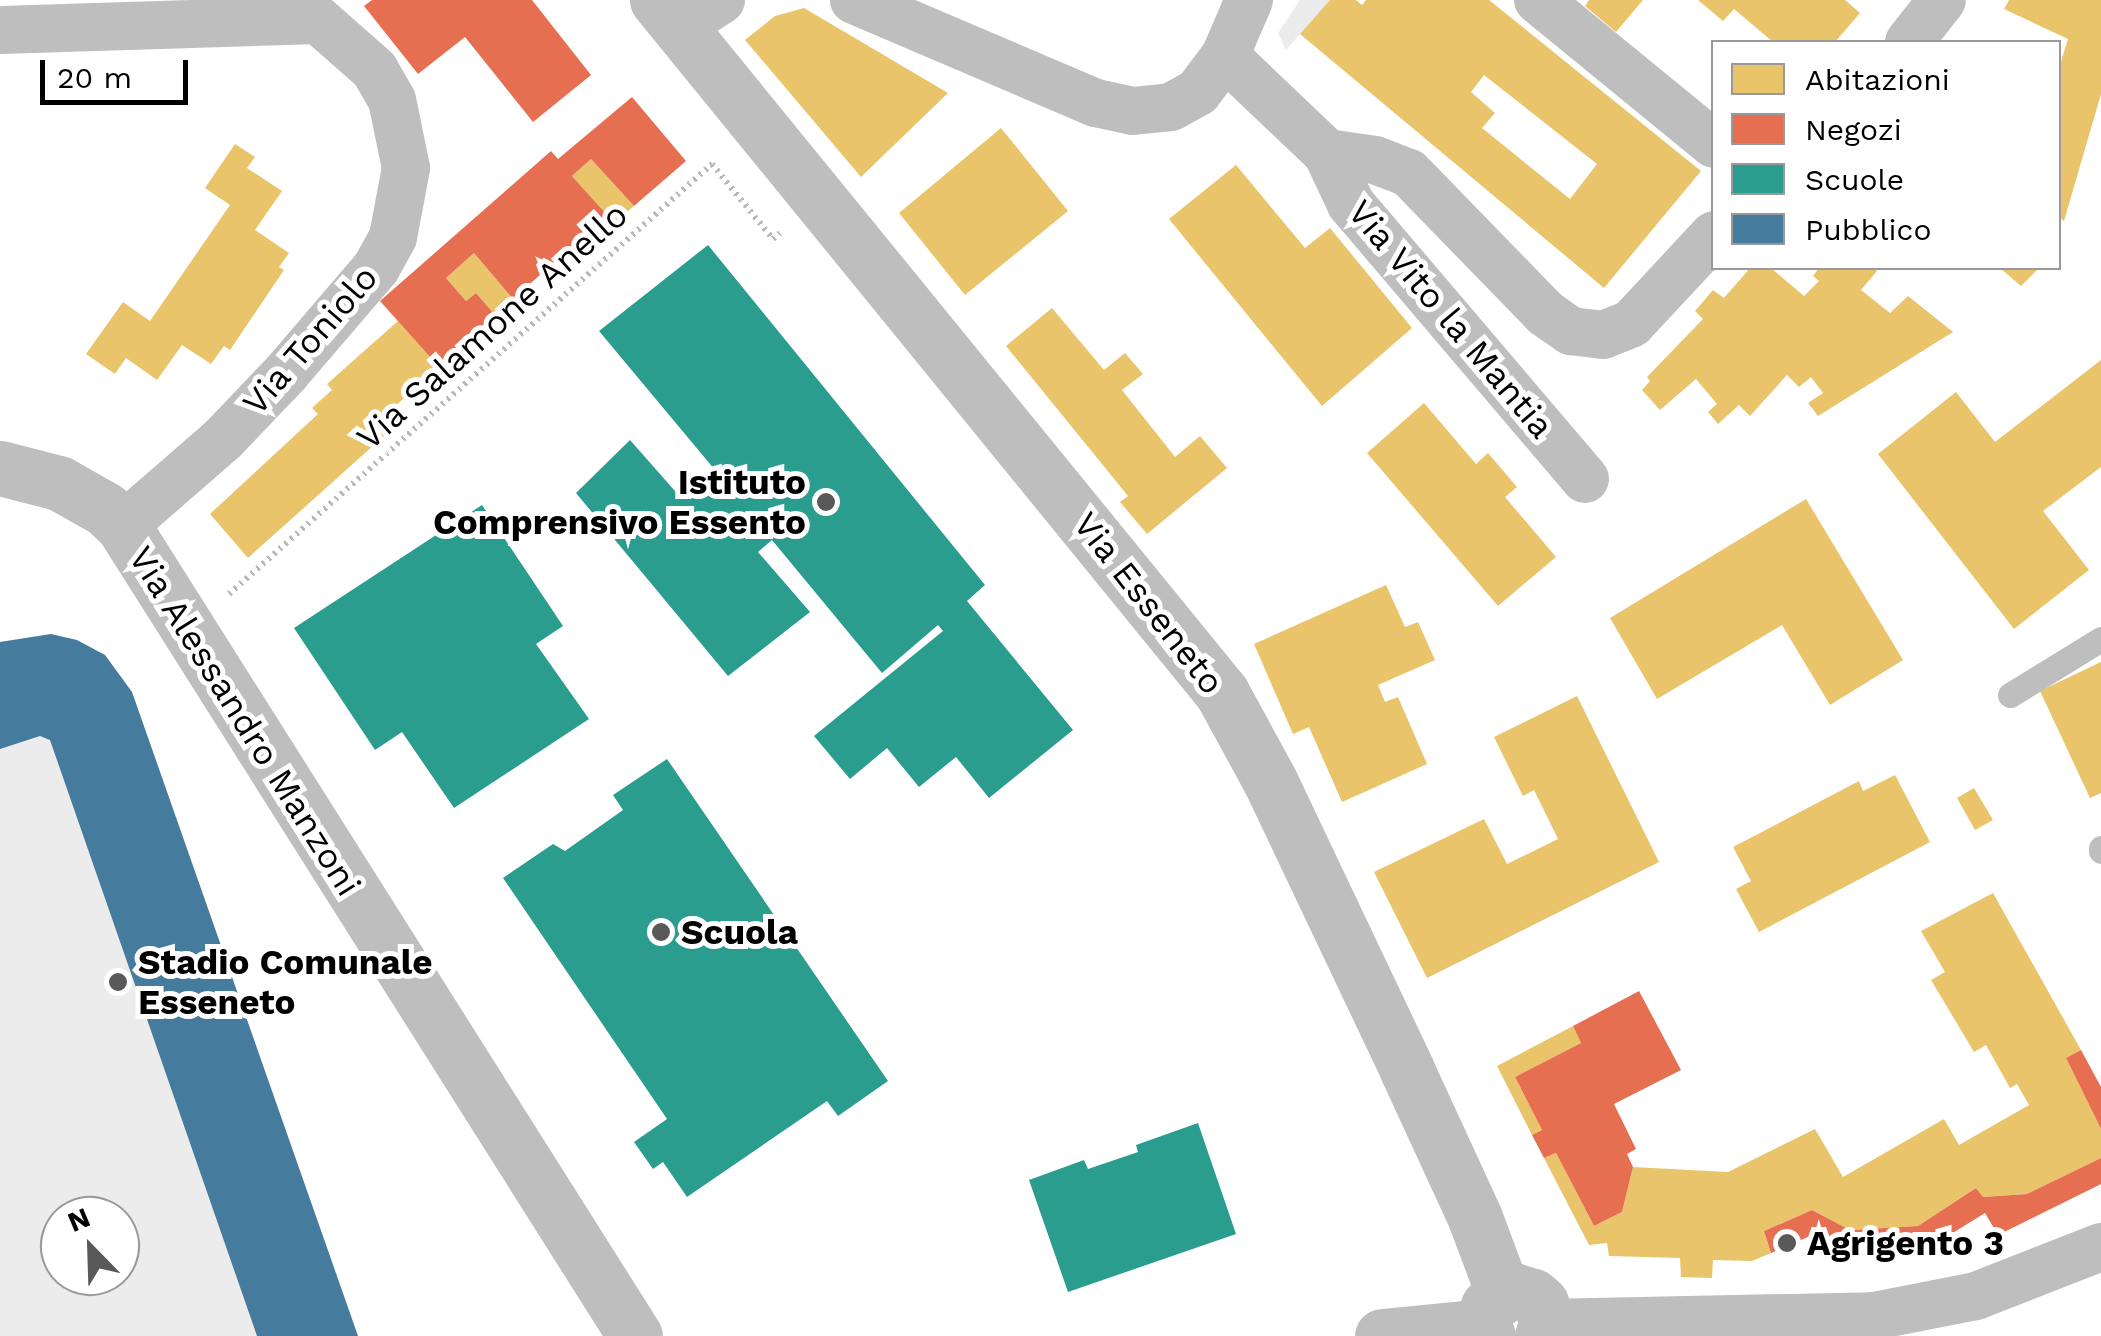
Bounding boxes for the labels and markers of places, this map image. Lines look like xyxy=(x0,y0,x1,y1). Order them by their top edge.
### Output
place label: Istituto Comprensivo Essento xyxy=(433,461,806,543)
marker: Istituto Comprensivo Essento xyxy=(815,491,837,513)
place label: Scuola xyxy=(681,911,798,953)
marker: Scuola xyxy=(650,921,672,943)
place label: Stadio Comunale Esseneto xyxy=(138,941,432,1023)
marker: Stadio Comunale Esseneto xyxy=(107,971,129,993)
place label: Agrigento 3 xyxy=(1807,1222,2004,1264)
marker: Agrigento 3 xyxy=(1776,1232,1798,1254)

